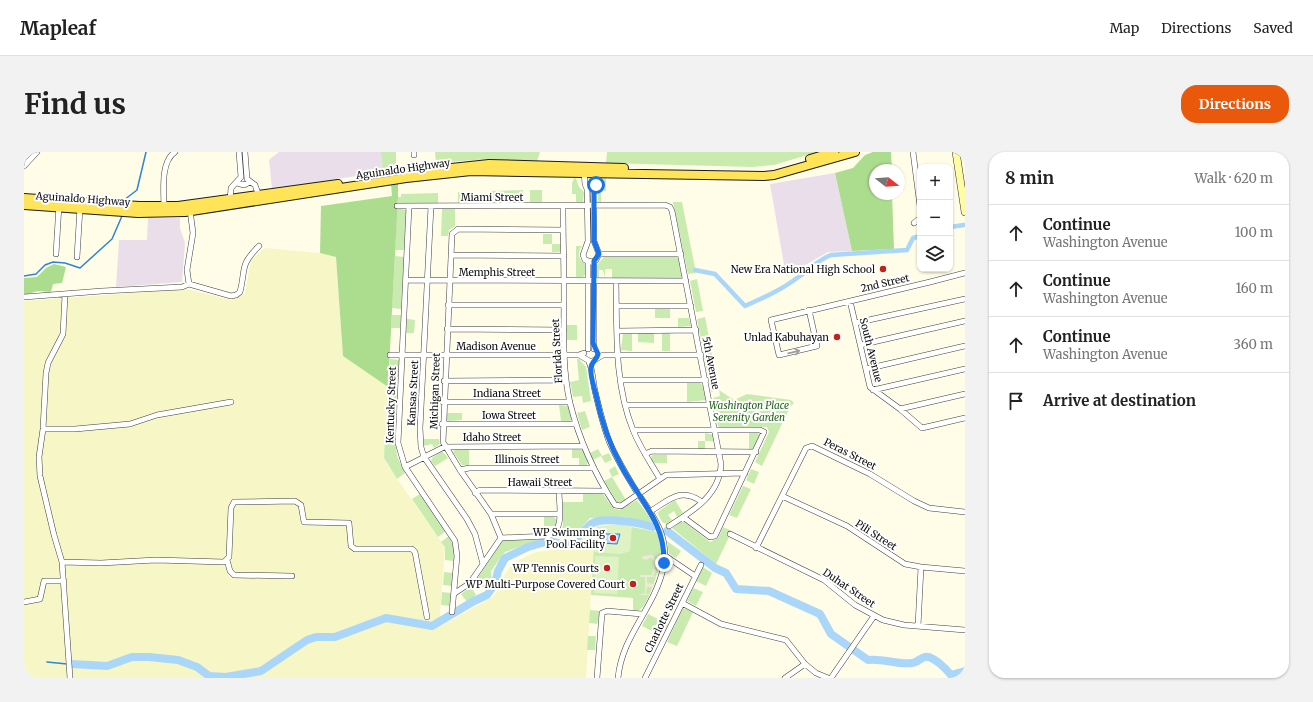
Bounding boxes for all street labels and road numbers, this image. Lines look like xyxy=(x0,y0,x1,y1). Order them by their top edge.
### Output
street label: Aguinaldo Highway xyxy=(354,156,451,182)
street label: Aguinaldo Highway xyxy=(34,189,131,209)
street label: Miami Street xyxy=(461,191,523,204)
street label: Memphis Street xyxy=(459,266,535,279)
street label: 2nd Street xyxy=(859,271,911,295)
street label: South Avenue xyxy=(857,316,885,384)
street label: Florida Street xyxy=(549,318,565,384)
street label: 5th Avenue xyxy=(700,336,722,390)
street label: Madison Avenue xyxy=(456,340,536,353)
street label: Michigan Street xyxy=(427,352,443,430)
street label: Kansas Street xyxy=(405,360,421,426)
street label: Kentucky Street xyxy=(383,366,399,444)
street label: Indiana Street xyxy=(473,387,541,400)
street label: Iowa Street xyxy=(482,409,536,422)
street label: Idaho Street xyxy=(463,431,521,444)
street label: Peras Street xyxy=(822,435,879,473)
street label: Illinois Street xyxy=(495,453,559,466)
street label: Hawaii Street xyxy=(508,476,572,489)
street label: Pili Street xyxy=(853,517,899,553)
street label: Duhat Street xyxy=(820,566,878,610)
street label: Charlotte Street xyxy=(642,581,686,655)

